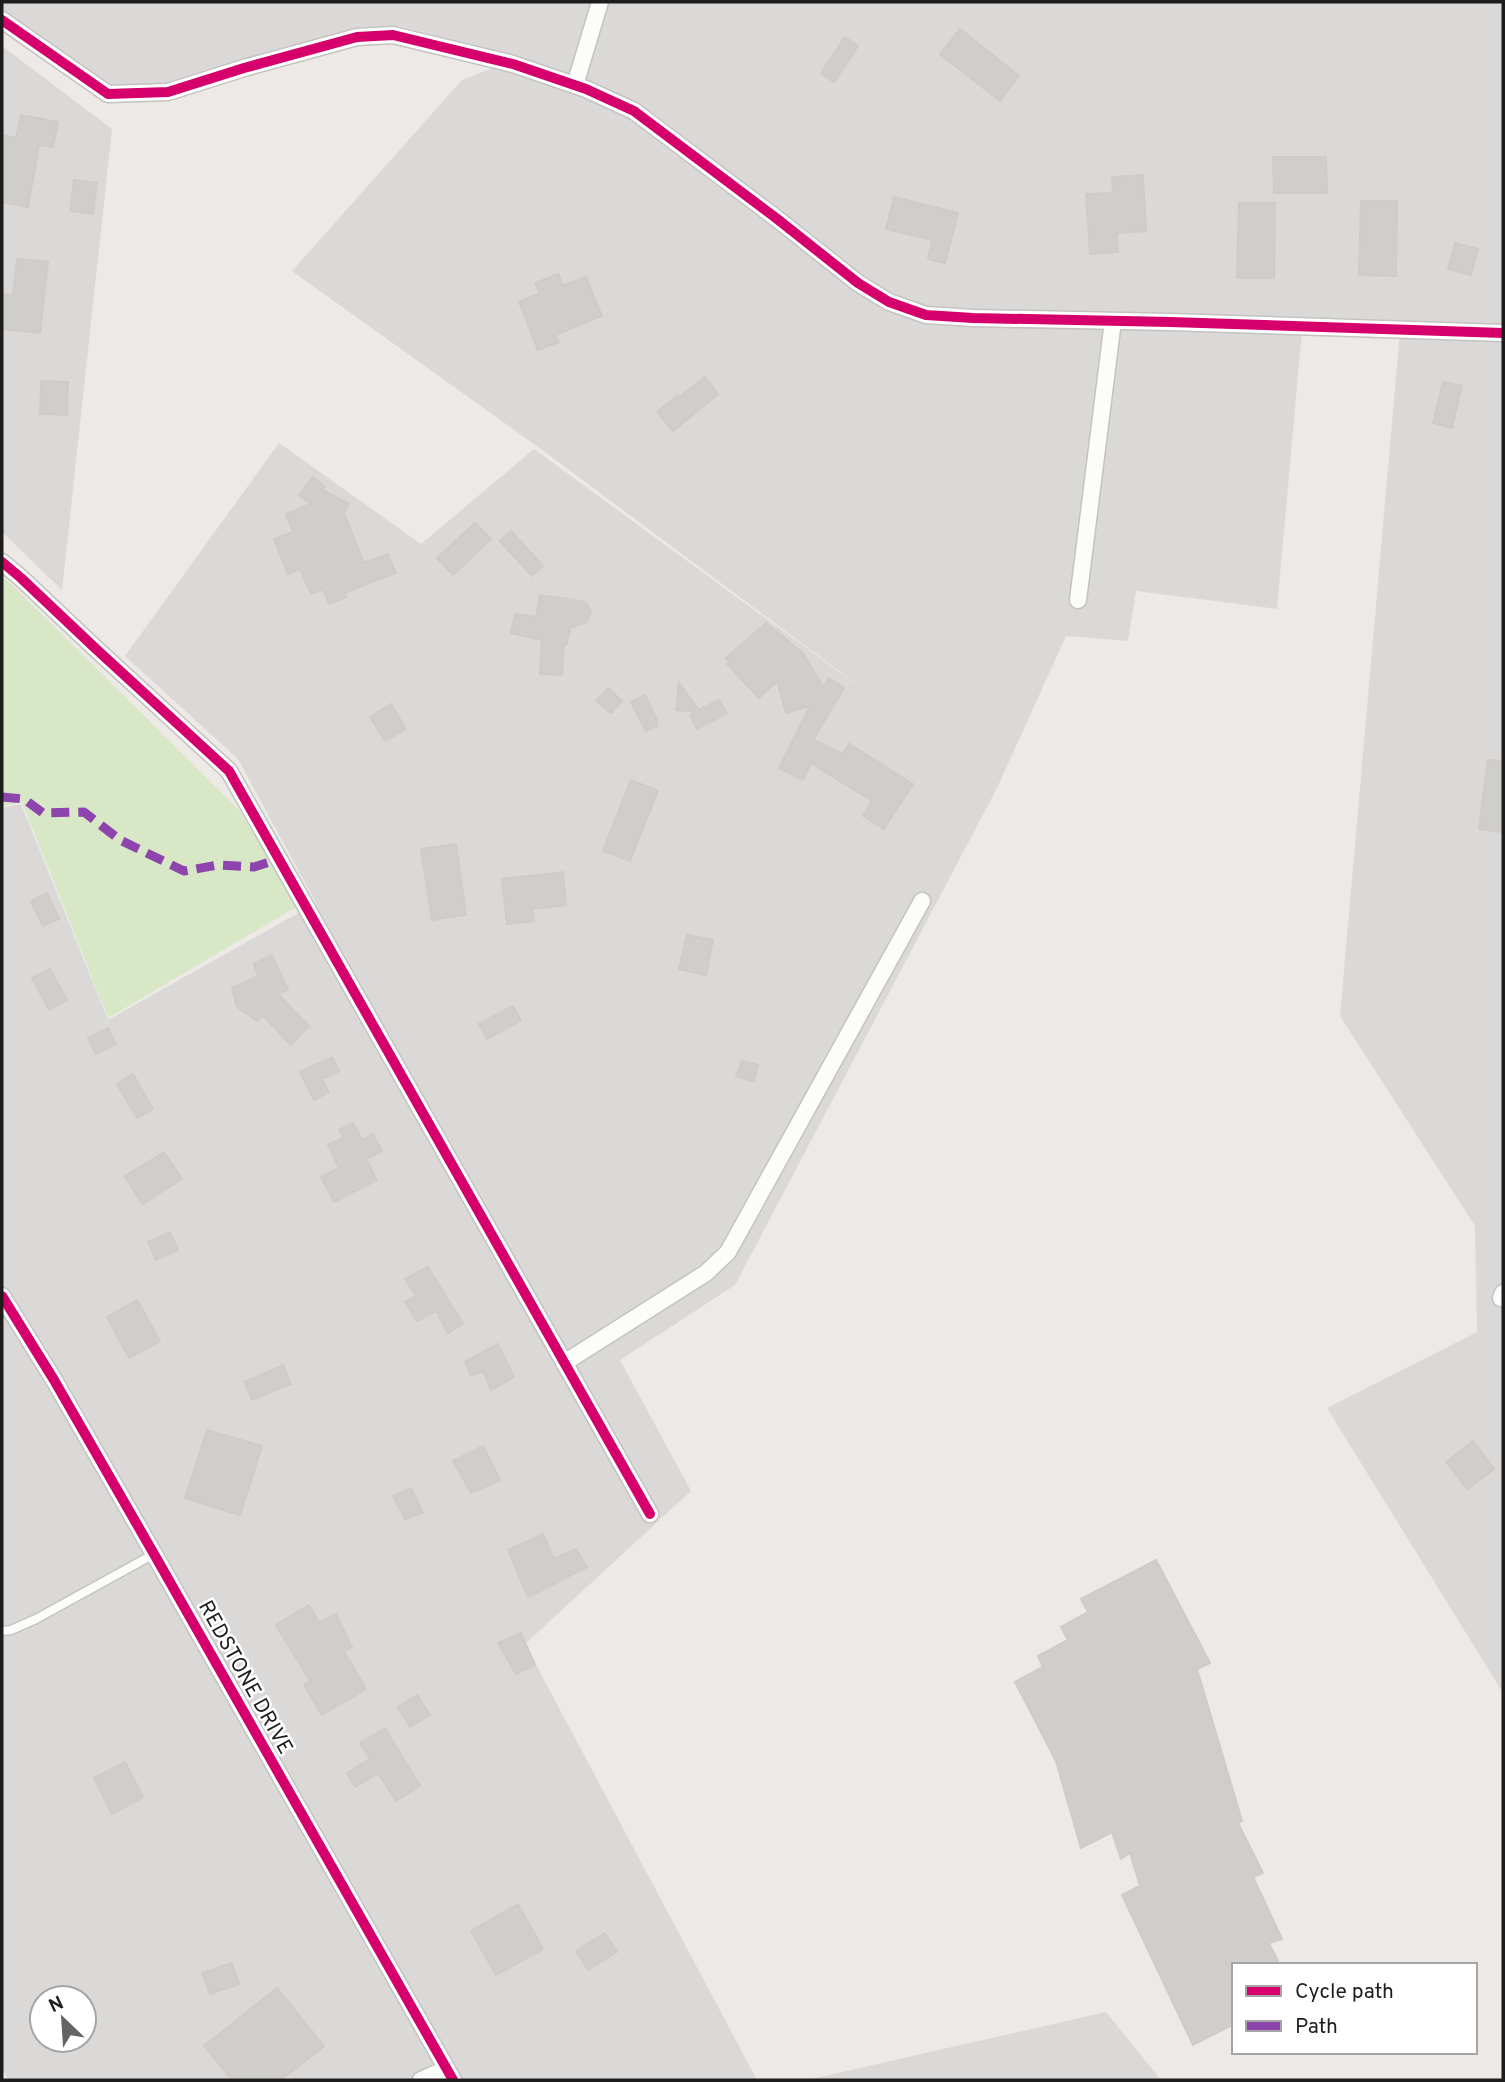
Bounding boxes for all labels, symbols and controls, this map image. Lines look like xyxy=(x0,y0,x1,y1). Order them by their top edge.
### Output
street label: REDSTONE DRIVE xyxy=(191,1596,298,1759)
legend xyxy=(1232,1963,1477,2054)
text: Cycle path xyxy=(1295,1979,1394,2006)
north arrow xyxy=(28,1984,98,2054)
text: N xyxy=(45,1992,68,2019)
text: Path xyxy=(1295,2014,1338,2041)

